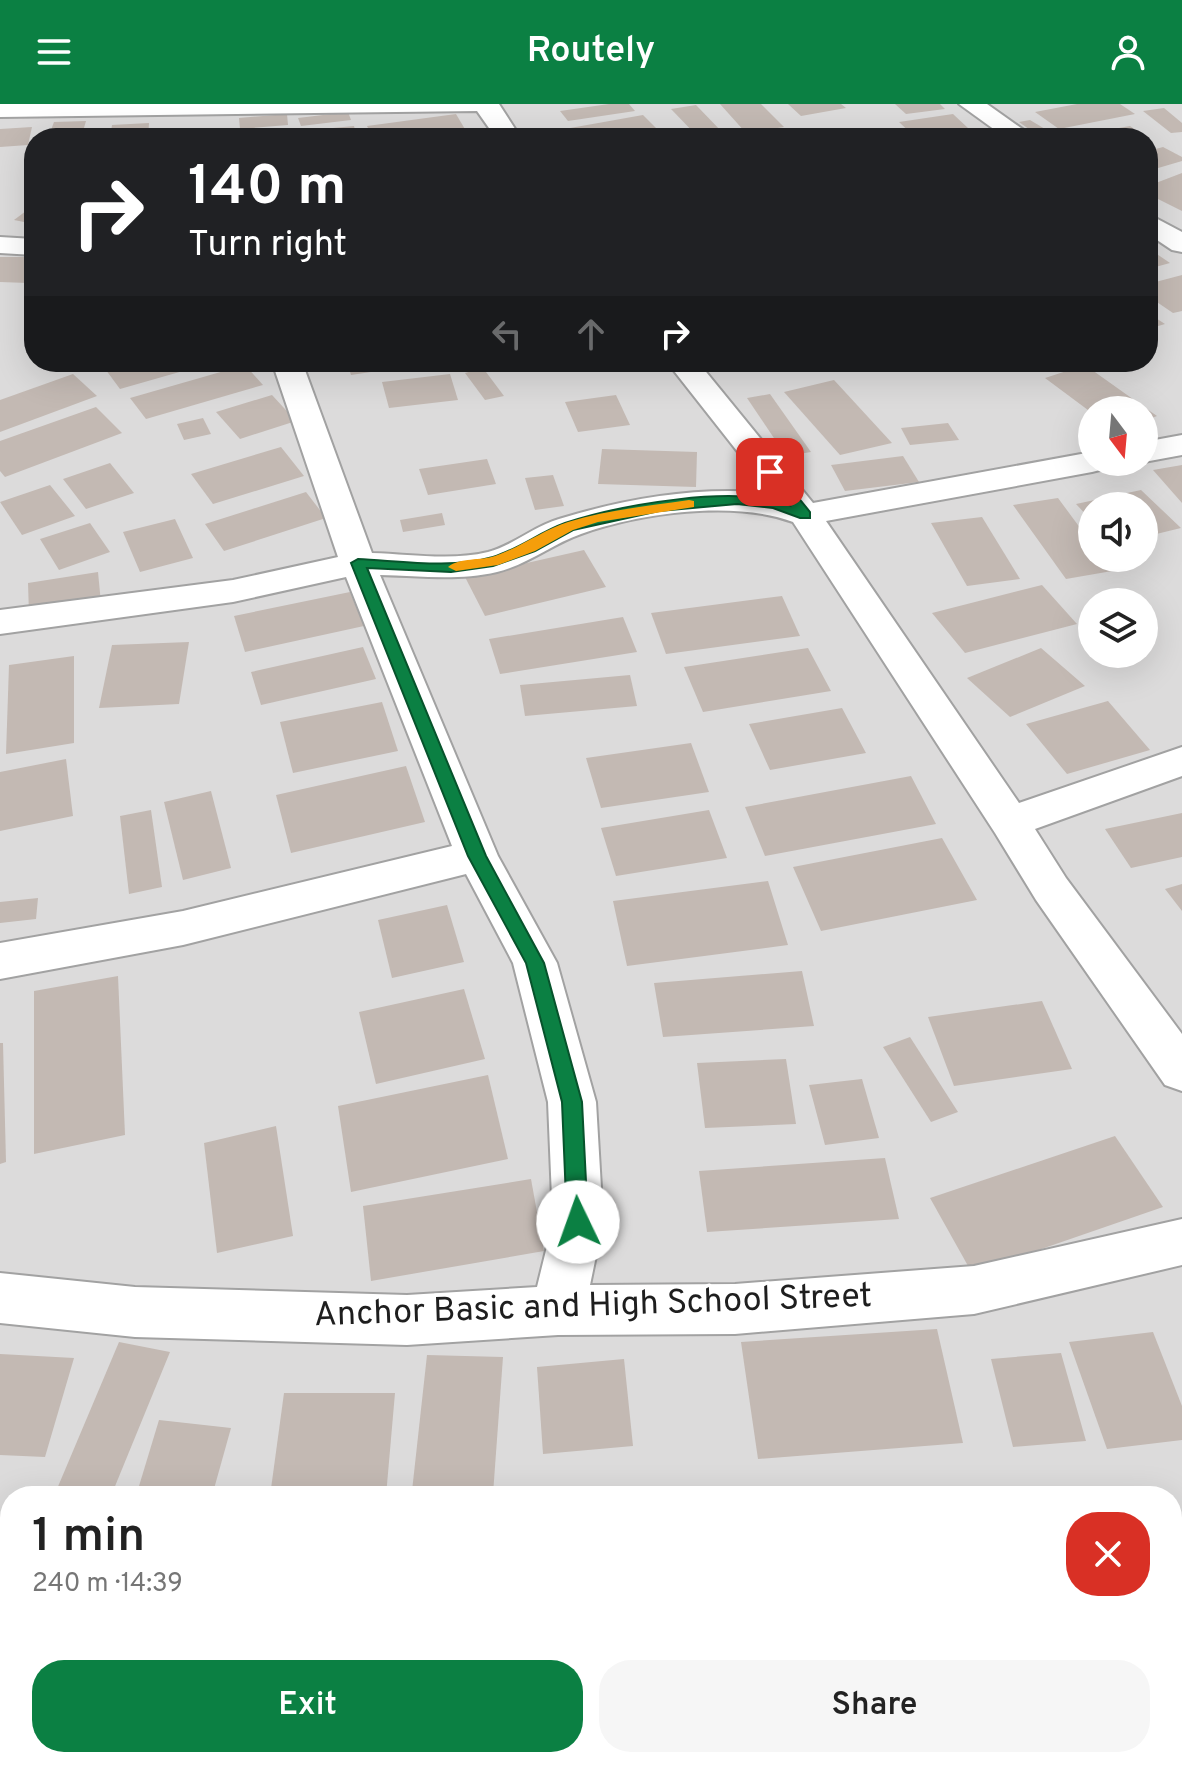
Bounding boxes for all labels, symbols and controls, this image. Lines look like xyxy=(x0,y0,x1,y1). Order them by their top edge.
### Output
text: Routely xyxy=(527,29,655,75)
icon: menu xyxy=(32,30,76,74)
icon: person xyxy=(1106,30,1150,74)
text: 140 m xyxy=(188,154,346,224)
icon: right xyxy=(56,160,160,264)
text: Turn right xyxy=(188,223,347,269)
icon: left xyxy=(485,312,529,356)
icon: ahead xyxy=(569,312,613,356)
icon: right xyxy=(653,312,697,356)
north arrow xyxy=(1078,396,1158,476)
map controls xyxy=(1078,396,1158,668)
pin xyxy=(736,438,804,506)
icon: arrive xyxy=(748,450,792,494)
button: sound xyxy=(1078,492,1158,572)
button: layers xyxy=(1078,588,1158,668)
position arrow xyxy=(536,1180,620,1264)
street label: Anchor Basic and High School Street xyxy=(313,1276,873,1338)
text: 1 min xyxy=(32,1508,145,1568)
button: close xyxy=(1066,1512,1150,1596)
text: 240 m · 14:39 xyxy=(32,1568,183,1601)
button: Exit xyxy=(32,1660,583,1752)
button: Share xyxy=(599,1660,1150,1752)

